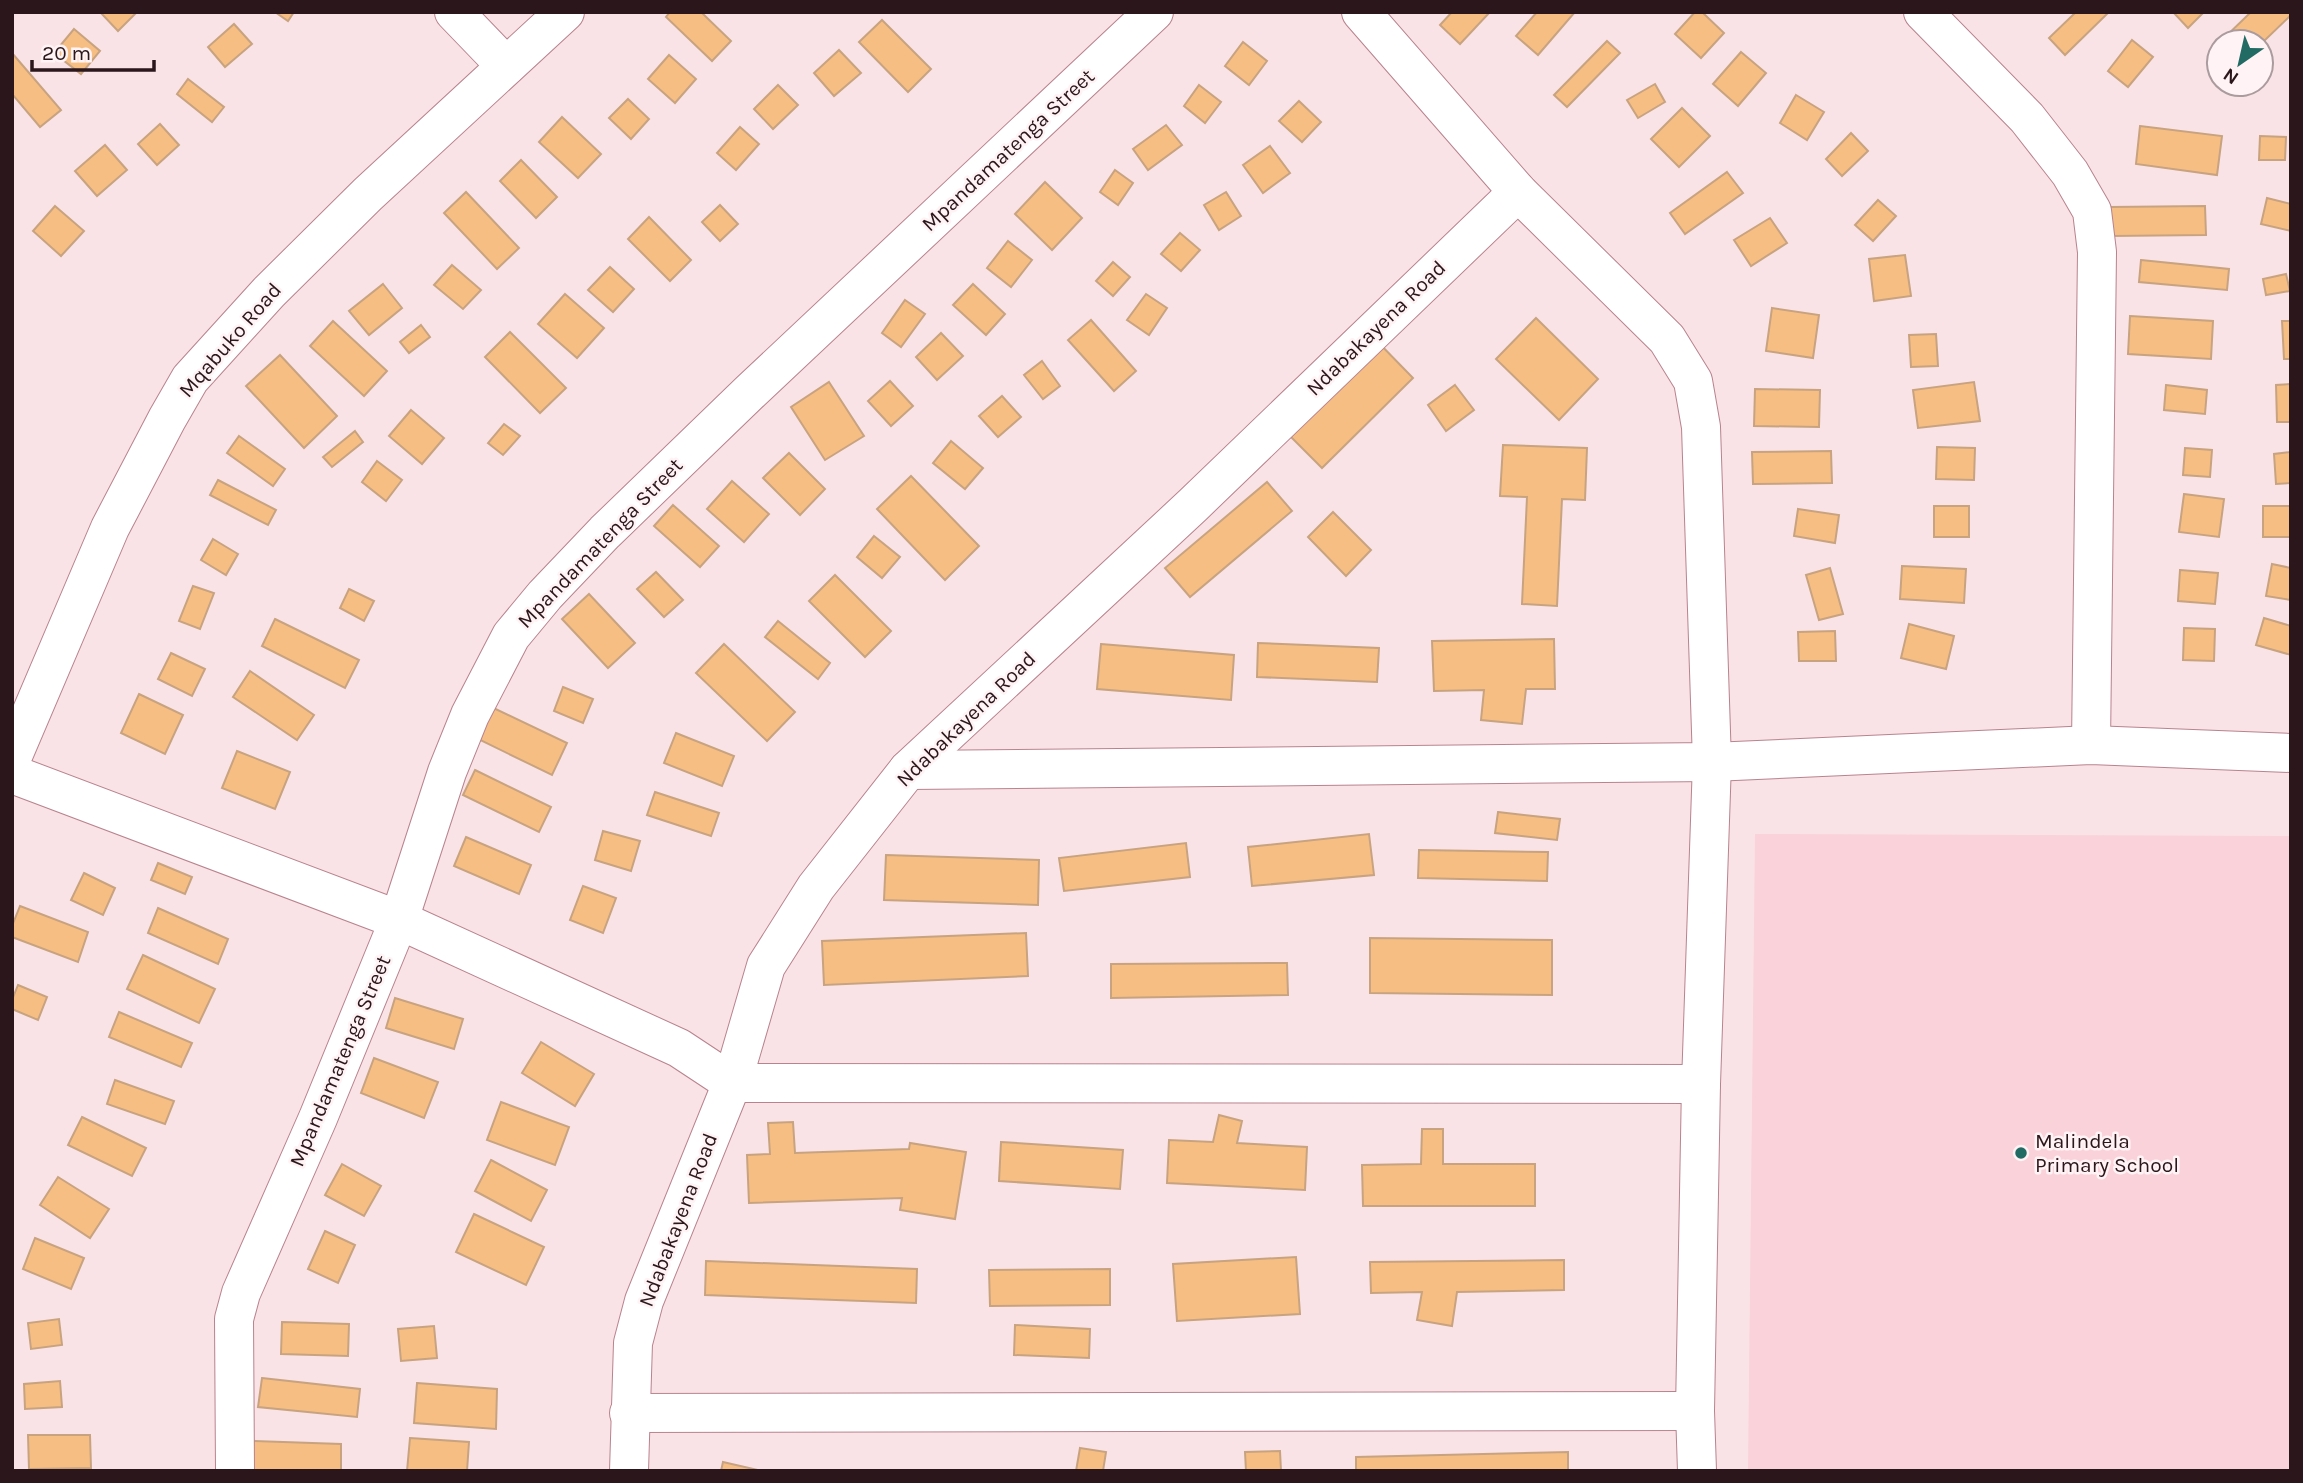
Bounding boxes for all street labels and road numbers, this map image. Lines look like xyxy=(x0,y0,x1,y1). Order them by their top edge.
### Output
street label: Mpandamatenga Street xyxy=(917,64,1099,236)
street label: Ndabakayena Road xyxy=(1302,255,1450,401)
street label: Mqabuko Road xyxy=(174,278,286,402)
street label: Mpandamatenga Street xyxy=(513,453,688,633)
street label: Ndabakayena Road xyxy=(892,646,1040,792)
street label: Mpandamatenga Street xyxy=(285,952,395,1170)
street label: Ndabakayena Road xyxy=(634,1130,722,1310)

